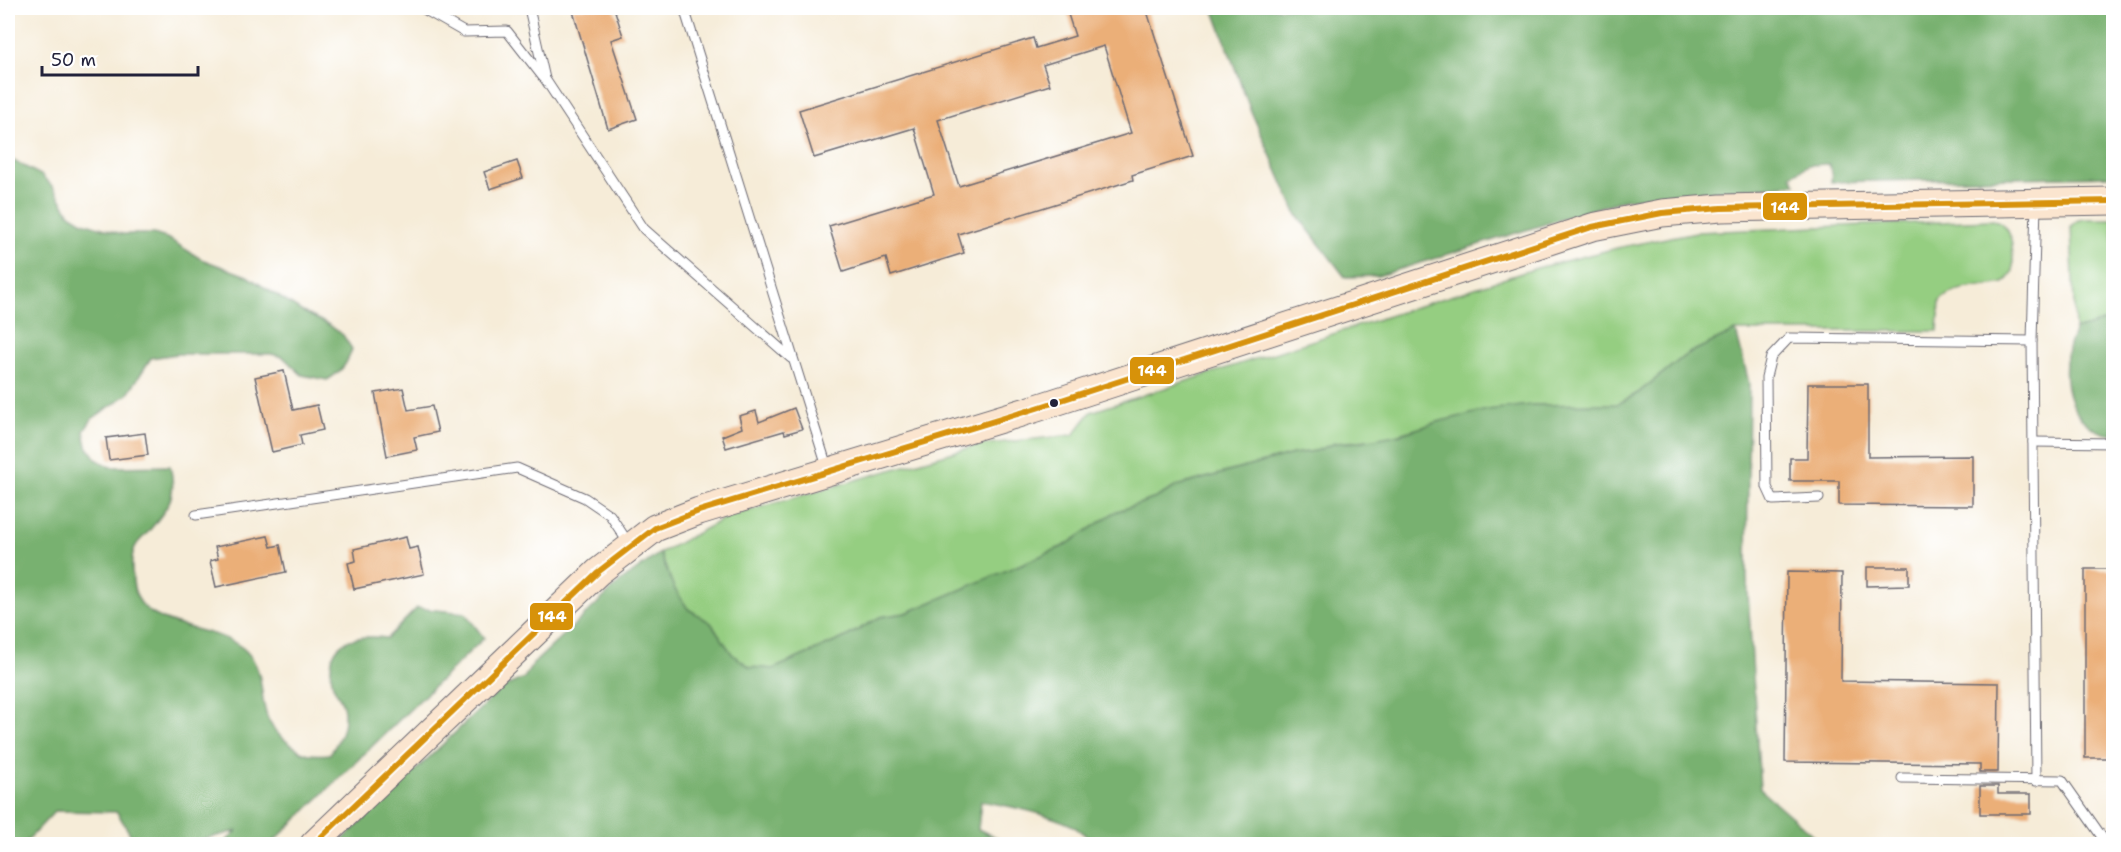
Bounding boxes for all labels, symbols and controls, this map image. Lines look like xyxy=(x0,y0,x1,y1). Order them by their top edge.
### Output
scale bar xyxy=(42,39,198,77)
text: 50 m xyxy=(51,48,96,72)
line badge: 144 xyxy=(1762,192,1808,221)
text: 144 xyxy=(1770,197,1800,218)
line badge: 144 xyxy=(1129,356,1175,385)
text: 144 xyxy=(1137,360,1167,381)
unlabelled marker xyxy=(1048,397,1060,409)
line badge: 144 xyxy=(529,602,574,631)
text: 144 xyxy=(537,606,567,627)

